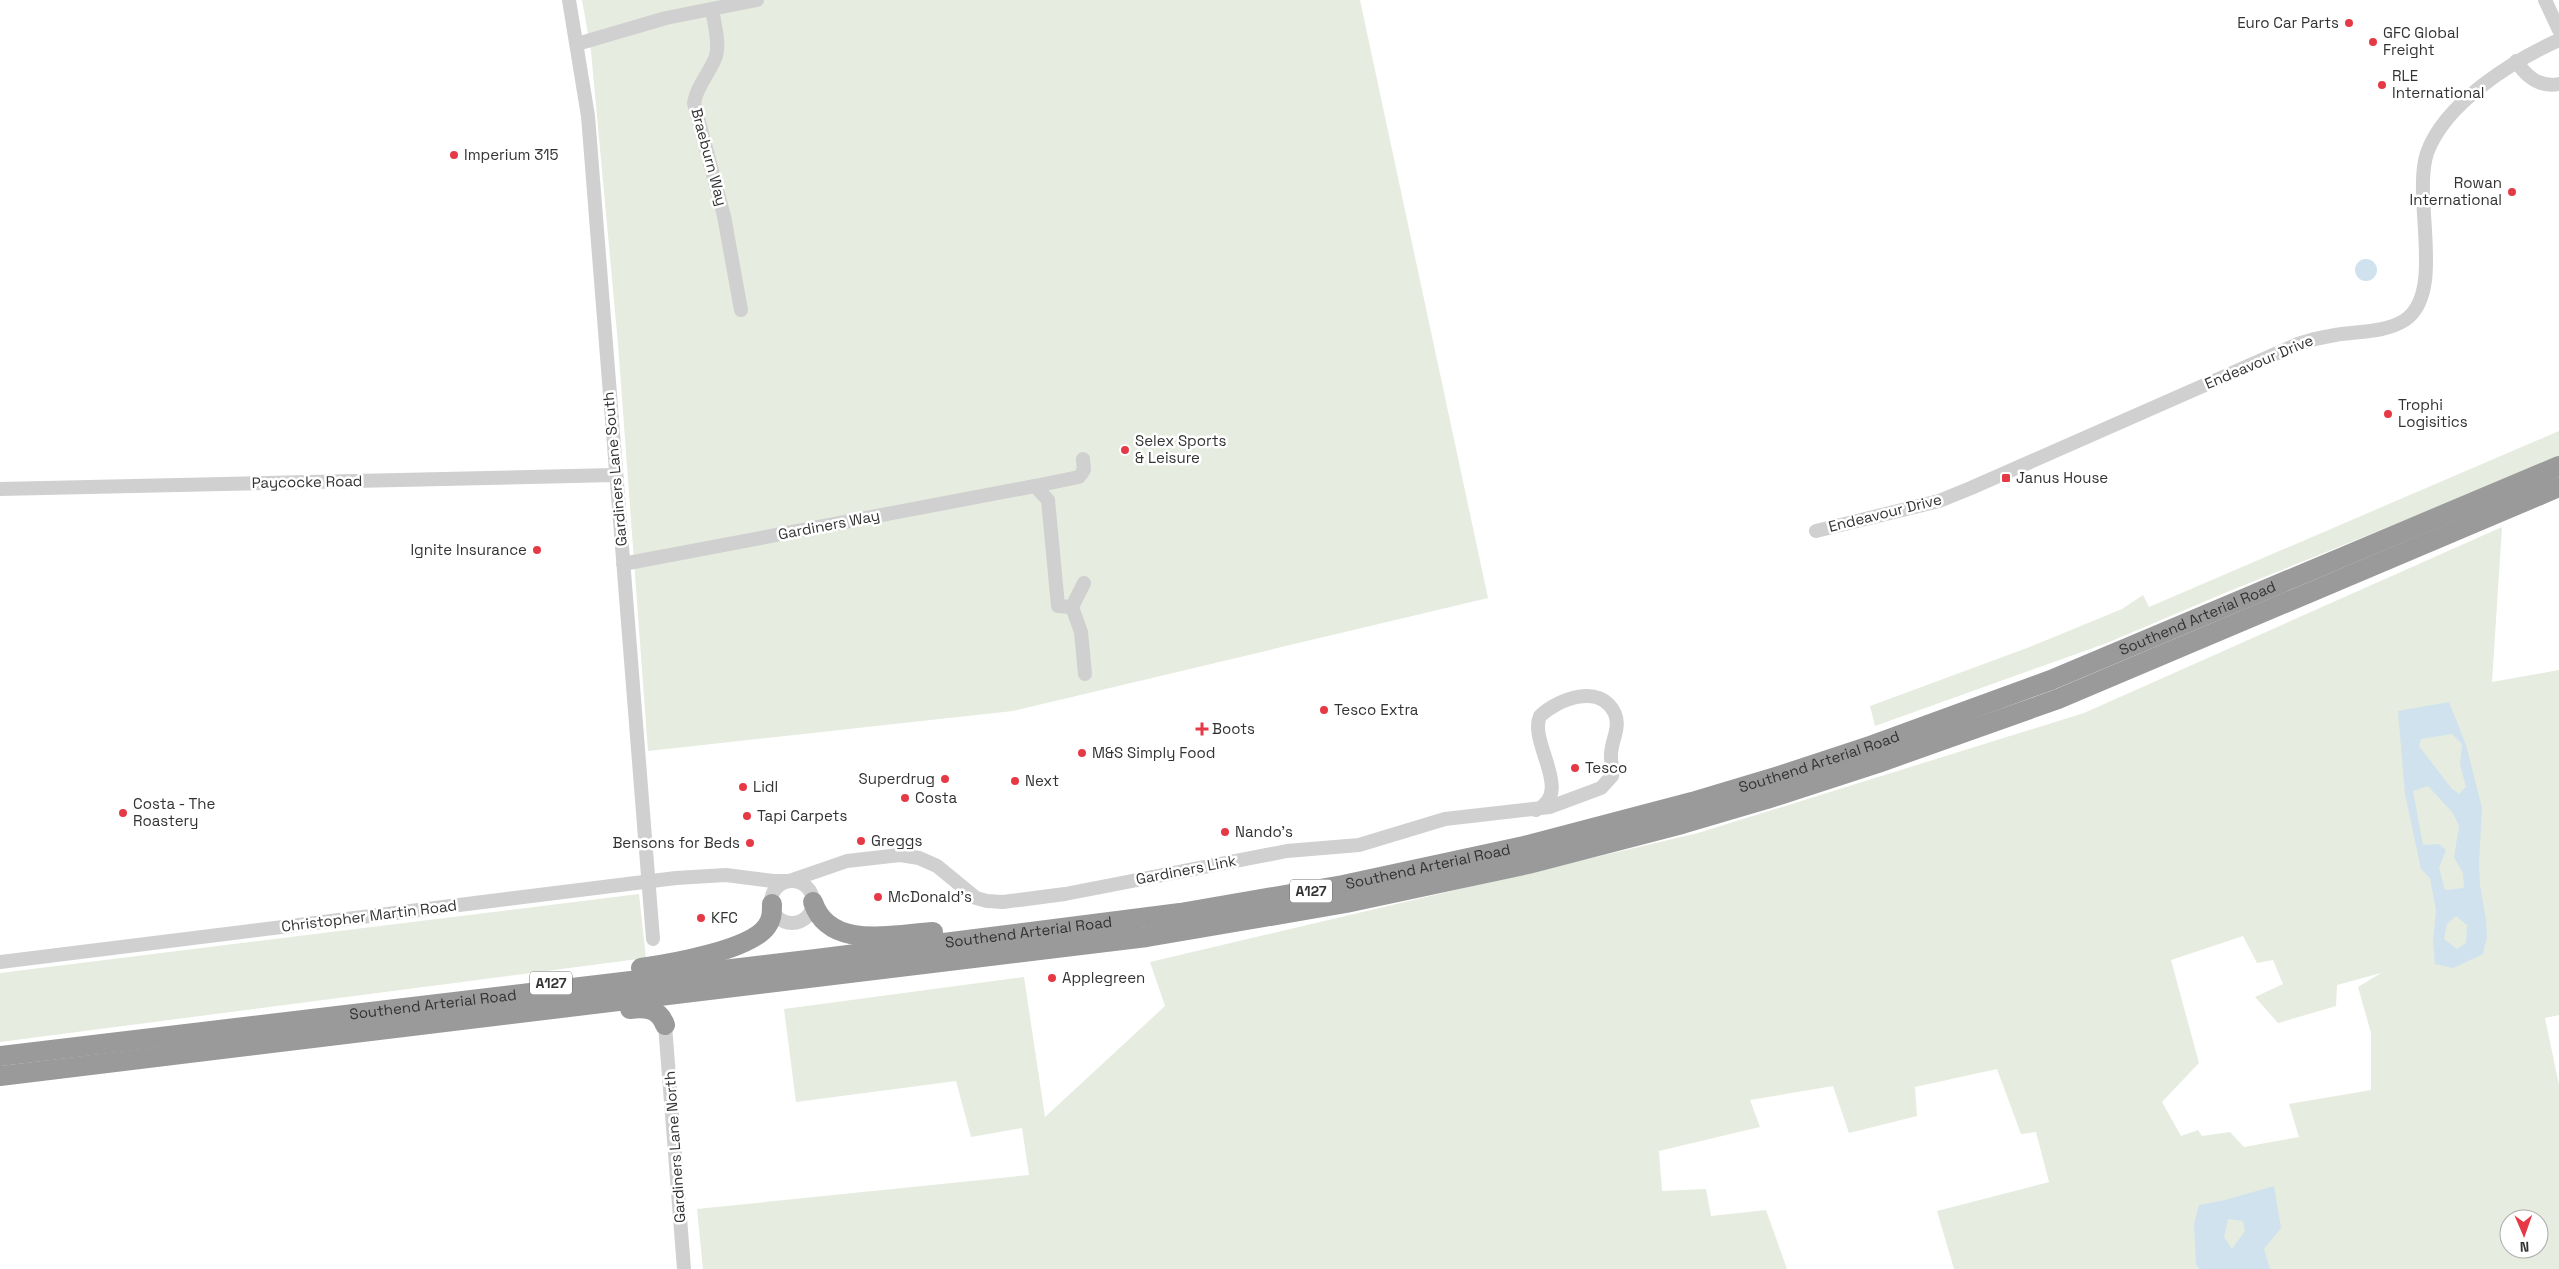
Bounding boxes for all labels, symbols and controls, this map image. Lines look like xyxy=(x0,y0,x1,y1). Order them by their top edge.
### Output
place label: Euro Car Parts xyxy=(2237,13,2339,32)
marker: Euro Car Parts xyxy=(2343,17,2355,29)
place label: GFC Global Freight xyxy=(2383,23,2459,59)
marker: GFC Global Freight xyxy=(2367,36,2379,48)
place label: RLE International xyxy=(2392,66,2485,102)
marker: RLE International xyxy=(2376,79,2388,91)
street label: Braeburn Way xyxy=(687,106,732,208)
place label: Imperium 315 xyxy=(464,145,558,164)
marker: Imperium 315 xyxy=(448,149,460,161)
place label: Rowan International xyxy=(2410,173,2502,209)
marker: Rowan International xyxy=(2506,186,2518,198)
street label: Endeavour Drive xyxy=(2202,330,2316,393)
street label: Gardiners Lane South xyxy=(598,391,631,547)
place label: Trophi Logisitics xyxy=(2398,395,2468,431)
marker: Trophi Logisitics xyxy=(2382,408,2394,420)
place label: Selex Sports & Leisure xyxy=(1135,431,1227,467)
marker: Selex Sports & Leisure xyxy=(1119,444,1131,456)
place label: Janus House xyxy=(2016,468,2108,487)
street label: Paycocke Road xyxy=(251,471,363,492)
marker: Janus House xyxy=(2000,472,2012,484)
street label: Endeavour Drive xyxy=(1826,489,1944,536)
street label: Gardiners Way xyxy=(776,505,881,544)
place label: Ignite Insurance xyxy=(410,540,527,559)
marker: Ignite Insurance xyxy=(531,544,543,556)
street label: Southend Arterial Road xyxy=(2116,576,2278,659)
place label: Tesco Extra xyxy=(1334,700,1419,719)
marker: Tesco Extra xyxy=(1318,704,1330,716)
place label: Boots xyxy=(1212,719,1255,738)
marker: Boots xyxy=(1196,723,1208,735)
street label: Southend Arterial Road xyxy=(1736,726,1902,797)
place label: M&S Simply Food xyxy=(1092,743,1215,762)
marker: M&S Simply Food xyxy=(1076,747,1088,759)
place label: Tesco xyxy=(1585,758,1627,777)
marker: Tesco xyxy=(1569,762,1581,774)
place label: Superdrug xyxy=(859,769,935,788)
place label: Next xyxy=(1025,771,1059,790)
marker: Superdrug xyxy=(939,773,951,785)
marker: Next xyxy=(1009,775,1021,787)
place label: Lidl xyxy=(753,777,778,796)
marker: Lidl xyxy=(737,781,749,793)
place label: Costa xyxy=(915,788,957,807)
marker: Costa xyxy=(899,792,911,804)
place label: Costa - The Roastery xyxy=(133,794,215,830)
place label: Tapi Carpets xyxy=(757,806,847,825)
marker: Costa - The Roastery xyxy=(117,807,129,819)
marker: Tapi Carpets xyxy=(741,810,753,822)
place label: Nando's xyxy=(1235,822,1293,841)
marker: Nando's xyxy=(1219,826,1231,838)
place label: Greggs xyxy=(871,831,922,850)
place label: Bensons for Beds xyxy=(612,833,740,852)
marker: Greggs xyxy=(855,835,867,847)
marker: Bensons for Beds xyxy=(744,837,756,849)
street label: Southend Arterial Road xyxy=(1344,839,1512,893)
street label: Gardiners Link xyxy=(1134,850,1238,889)
road number: A127 xyxy=(1290,879,1332,902)
place label: McDonald's xyxy=(888,887,972,906)
marker: McDonald's xyxy=(872,891,884,903)
street label: Christopher Martin Road xyxy=(280,895,458,936)
place label: KFC xyxy=(711,908,738,927)
marker: KFC xyxy=(695,912,707,924)
street label: Southend Arterial Road xyxy=(944,912,1113,952)
place label: Applegreen xyxy=(1062,968,1145,987)
road number: A127 xyxy=(530,971,572,994)
marker: Applegreen xyxy=(1046,972,1058,984)
street label: Southend Arterial Road xyxy=(348,985,518,1023)
street label: Gardiners Lane North xyxy=(660,1070,689,1224)
north arrow xyxy=(2499,1209,2549,1259)
text: N xyxy=(2519,1238,2529,1256)

